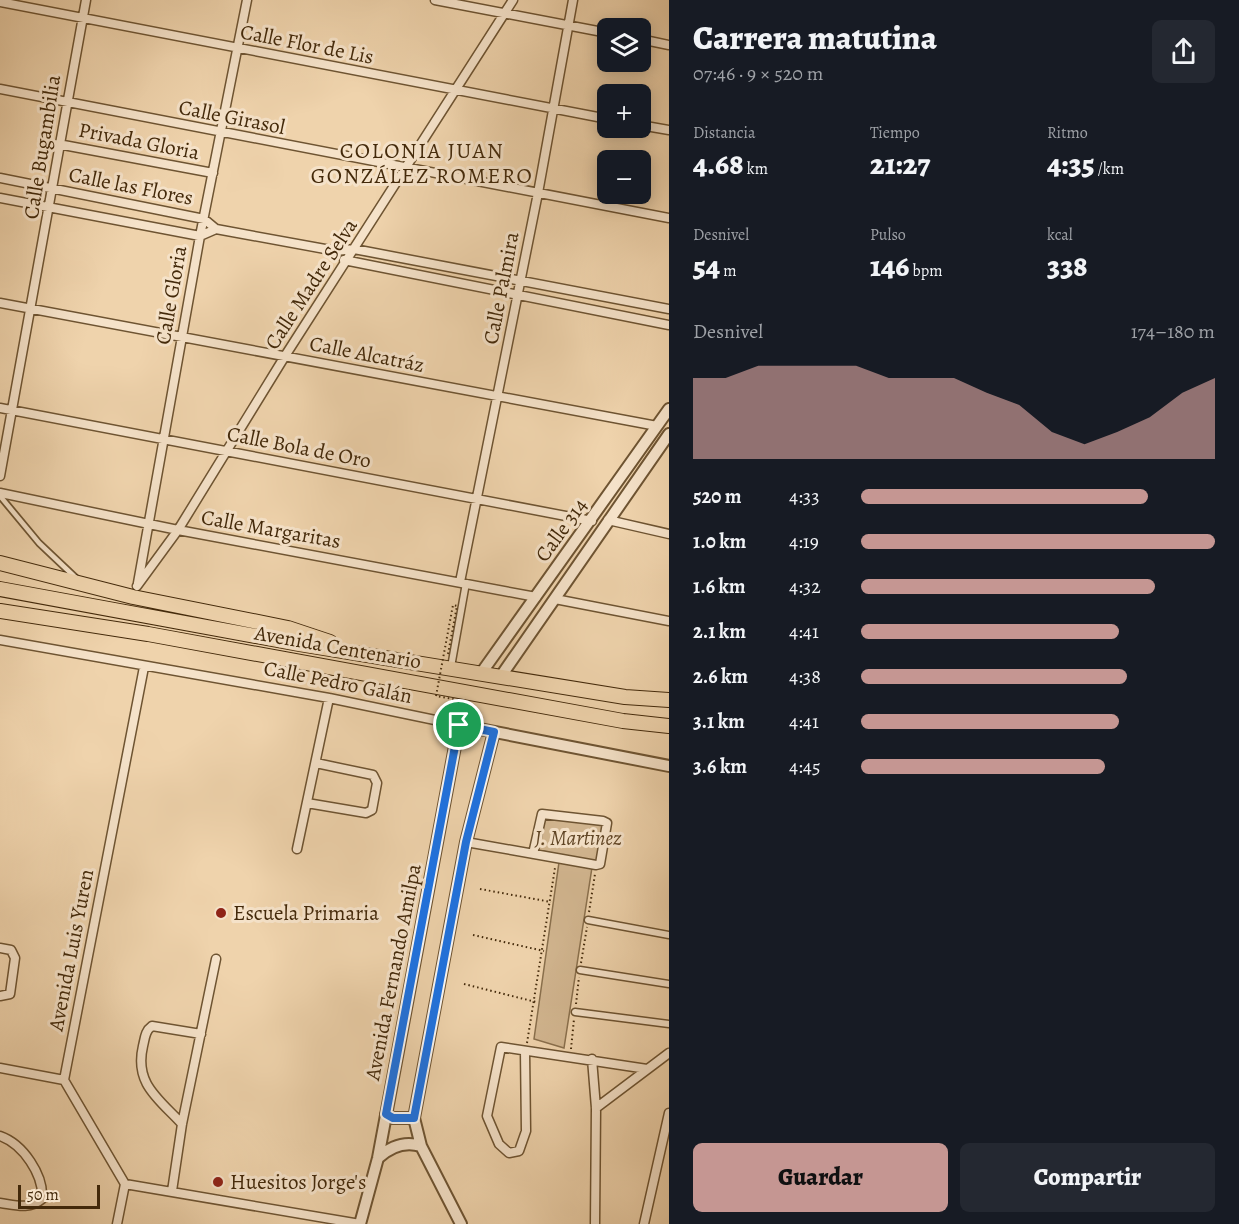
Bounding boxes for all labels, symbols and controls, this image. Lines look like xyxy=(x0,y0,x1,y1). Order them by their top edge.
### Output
text: Carrera matutina xyxy=(693,15,937,60)
street label: Calle Flor de Lis xyxy=(238,17,376,71)
map controls xyxy=(597,18,651,204)
button: layers xyxy=(597,18,651,72)
button: share xyxy=(1152,20,1215,83)
text: 07:46 · 9 × 520 m xyxy=(693,60,824,87)
street label: Calle Bugambilia xyxy=(17,73,67,221)
button: + xyxy=(597,84,651,138)
street label: Calle Girasol xyxy=(176,93,288,141)
street label: Privada Gloria xyxy=(76,116,202,166)
text: Distancia xyxy=(693,122,755,144)
text: Tiempo xyxy=(870,122,920,144)
text: Ritmo xyxy=(1047,122,1088,144)
district label: COLONIA JUAN GONZÁLEZ ROMERO xyxy=(311,136,533,191)
text: 4.68 xyxy=(693,144,744,184)
text: 21:27 xyxy=(870,144,930,184)
text: 4:35 xyxy=(1047,144,1094,184)
button: − xyxy=(597,150,651,204)
text: km xyxy=(744,158,768,180)
text: /km xyxy=(1094,158,1124,180)
street label: Calle las Flores xyxy=(66,160,196,212)
street label: Calle Madre Selva xyxy=(258,213,364,355)
text: Desnivel xyxy=(693,224,749,246)
text: Pulso xyxy=(870,224,906,246)
text: kcal xyxy=(1047,224,1073,246)
street label: Calle Palmira xyxy=(476,229,526,347)
street label: Calle Gloria xyxy=(149,243,193,347)
text: 54 xyxy=(693,246,720,286)
text: 146 xyxy=(870,246,909,286)
text: 338 xyxy=(1047,246,1088,286)
text: m xyxy=(720,260,737,282)
text: bpm xyxy=(909,260,943,282)
text: Desnivel xyxy=(693,318,763,345)
text: 174–180 m xyxy=(1131,318,1215,345)
street label: Calle Alcatráz xyxy=(307,329,427,379)
street label: Calle Bola de Oro xyxy=(225,419,373,475)
text: 520 m xyxy=(693,483,742,510)
text: 4:33 xyxy=(789,483,819,510)
street label: Calle 314 xyxy=(528,493,594,567)
street label: Calle Margaritas xyxy=(199,503,343,555)
text: 1.0 km xyxy=(693,528,746,555)
text: 4:19 xyxy=(789,528,819,555)
text: 1.6 km xyxy=(693,573,746,600)
text: 4:32 xyxy=(789,573,821,600)
street label: Avenida Centenario xyxy=(252,618,423,675)
text: 2.1 km xyxy=(693,618,746,645)
text: 4:41 xyxy=(789,618,819,645)
street label: Calle Pedro Galán xyxy=(261,654,415,710)
text: 2.6 km xyxy=(693,663,748,690)
text: 4:38 xyxy=(789,663,821,690)
pin xyxy=(433,699,484,750)
icon: arrive xyxy=(442,708,475,741)
text: 3.1 km xyxy=(693,708,745,735)
text: 4:41 xyxy=(789,708,819,735)
text: 3.6 km xyxy=(693,753,747,780)
text: 4:45 xyxy=(789,753,820,780)
park label: J. Martinez xyxy=(534,824,622,852)
street label: Avenida Fernando Amilpa xyxy=(358,861,428,1084)
street label: Avenida Luis Yuren xyxy=(41,867,100,1034)
place label: Escuela Primaria xyxy=(233,899,379,927)
marker: Escuela Primaria xyxy=(214,906,228,920)
button: Guardar xyxy=(693,1143,948,1212)
button: Compartir xyxy=(960,1143,1215,1212)
place label: Huesitos Jorge's xyxy=(230,1168,367,1196)
marker: Huesitos Jorge's xyxy=(211,1175,225,1189)
scale bar xyxy=(18,1182,100,1210)
text: 50 m xyxy=(27,1184,59,1206)

